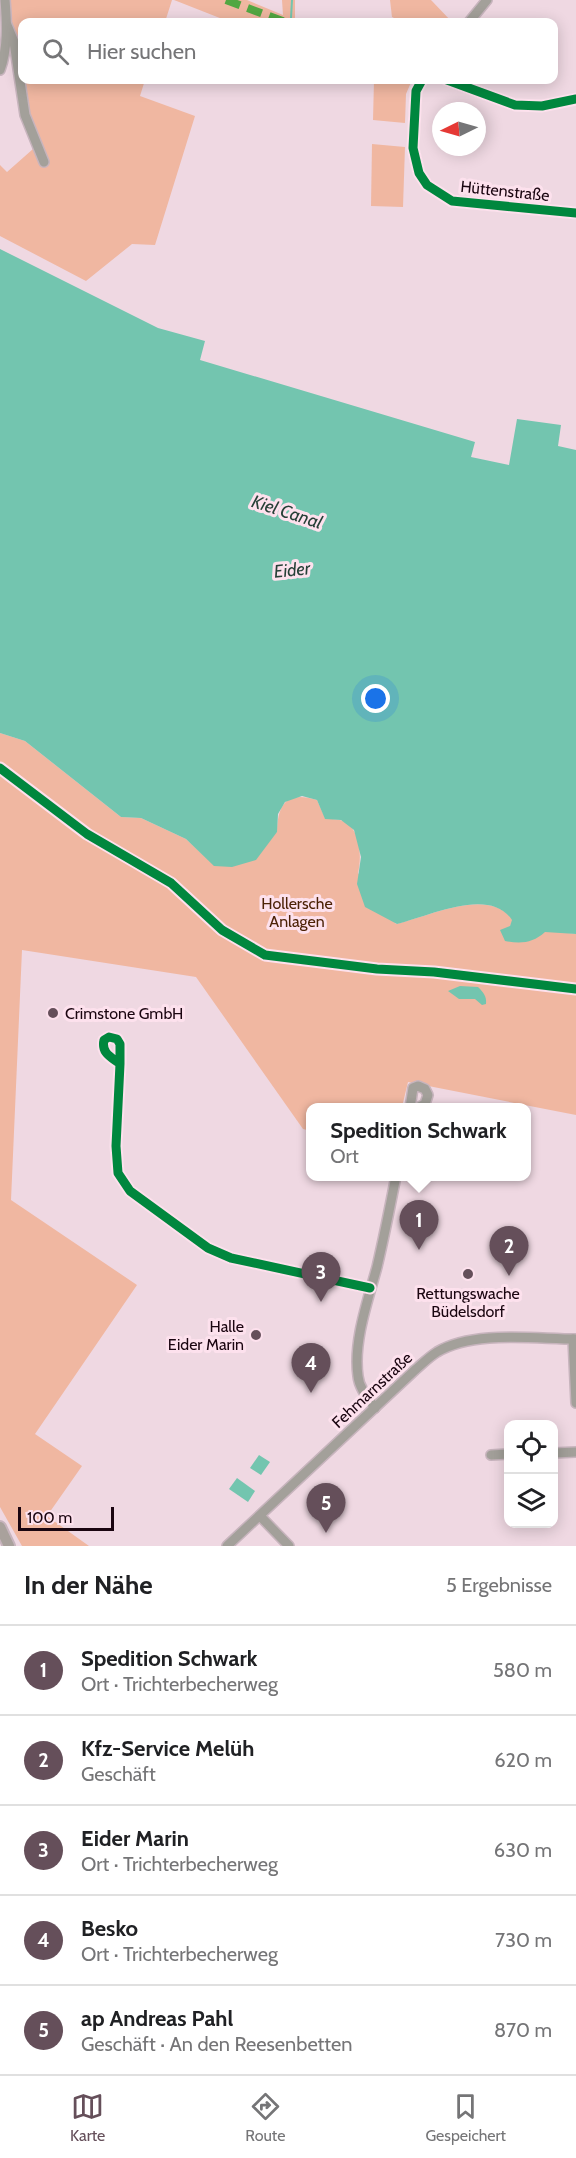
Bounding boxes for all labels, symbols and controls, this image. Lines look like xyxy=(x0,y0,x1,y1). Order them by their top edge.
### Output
search box xyxy=(18,18,558,84)
icon: search xyxy=(39,35,72,68)
text: Hier suchen xyxy=(87,38,196,65)
north arrow xyxy=(432,102,486,156)
street label: Hüttenstraße xyxy=(460,177,550,205)
water label: Kiel Canal xyxy=(249,490,326,534)
water label: Eider xyxy=(273,557,313,583)
your location xyxy=(361,684,390,713)
park label: Hollersche Anlagen xyxy=(261,894,333,931)
place label: Crimstone GmbH xyxy=(65,1004,183,1023)
marker: Crimstone GmbH xyxy=(46,1006,60,1020)
popup xyxy=(306,1103,531,1181)
text: Spedition Schwark xyxy=(330,1117,507,1144)
text: Ort xyxy=(330,1144,359,1168)
pin: 1 xyxy=(400,1200,438,1250)
pin: 2 xyxy=(490,1226,528,1276)
pin: 3 xyxy=(302,1252,340,1302)
marker: Rettungswache Büdelsdorf xyxy=(461,1267,475,1281)
place label: Rettungswache Büdelsdorf xyxy=(416,1284,520,1321)
place label: Halle Eider Marin xyxy=(168,1317,244,1354)
marker: Halle Eider Marin xyxy=(249,1328,263,1342)
pin: 4 xyxy=(292,1344,330,1393)
street label: Fehmarnstraße xyxy=(328,1348,416,1432)
map controls xyxy=(504,1420,558,1528)
button: locate xyxy=(504,1420,558,1474)
button: layers xyxy=(504,1474,558,1528)
pin: 5 xyxy=(306,1484,346,1533)
scale bar xyxy=(18,1504,114,1532)
text: 100 m xyxy=(27,1508,72,1527)
text: In der Nähe xyxy=(24,1569,153,1601)
text: 5 Ergebnisse xyxy=(446,1573,552,1597)
text: Spedition Schwark xyxy=(81,1645,257,1672)
text: 1 xyxy=(40,1658,47,1682)
text: 580 m xyxy=(493,1658,552,1682)
text: Ort · Trichterbecherweg xyxy=(81,1672,278,1696)
text: Kfz-Service Melüh xyxy=(81,1735,254,1762)
text: 2 xyxy=(38,1748,49,1772)
text: 620 m xyxy=(494,1748,552,1772)
text: Geschäft xyxy=(81,1762,156,1786)
text: Eider Marin xyxy=(81,1825,189,1852)
text: 3 xyxy=(38,1838,49,1862)
text: 630 m xyxy=(494,1838,552,1862)
text: Ort · Trichterbecherweg xyxy=(81,1852,278,1876)
text: Besko xyxy=(81,1915,138,1942)
text: 4 xyxy=(37,1928,50,1952)
text: 730 m xyxy=(495,1928,552,1952)
text: Ort · Trichterbecherweg xyxy=(81,1942,278,1966)
text: ap Andreas Pahl xyxy=(81,2005,233,2032)
text: 5 xyxy=(38,2018,49,2042)
text: 870 m xyxy=(494,2018,552,2042)
text: Geschäft · An den Reesenbetten xyxy=(81,2032,352,2056)
tab: Karte xyxy=(70,2090,105,2145)
tab: Route xyxy=(245,2090,285,2145)
tab: Gespeichert xyxy=(425,2090,506,2145)

